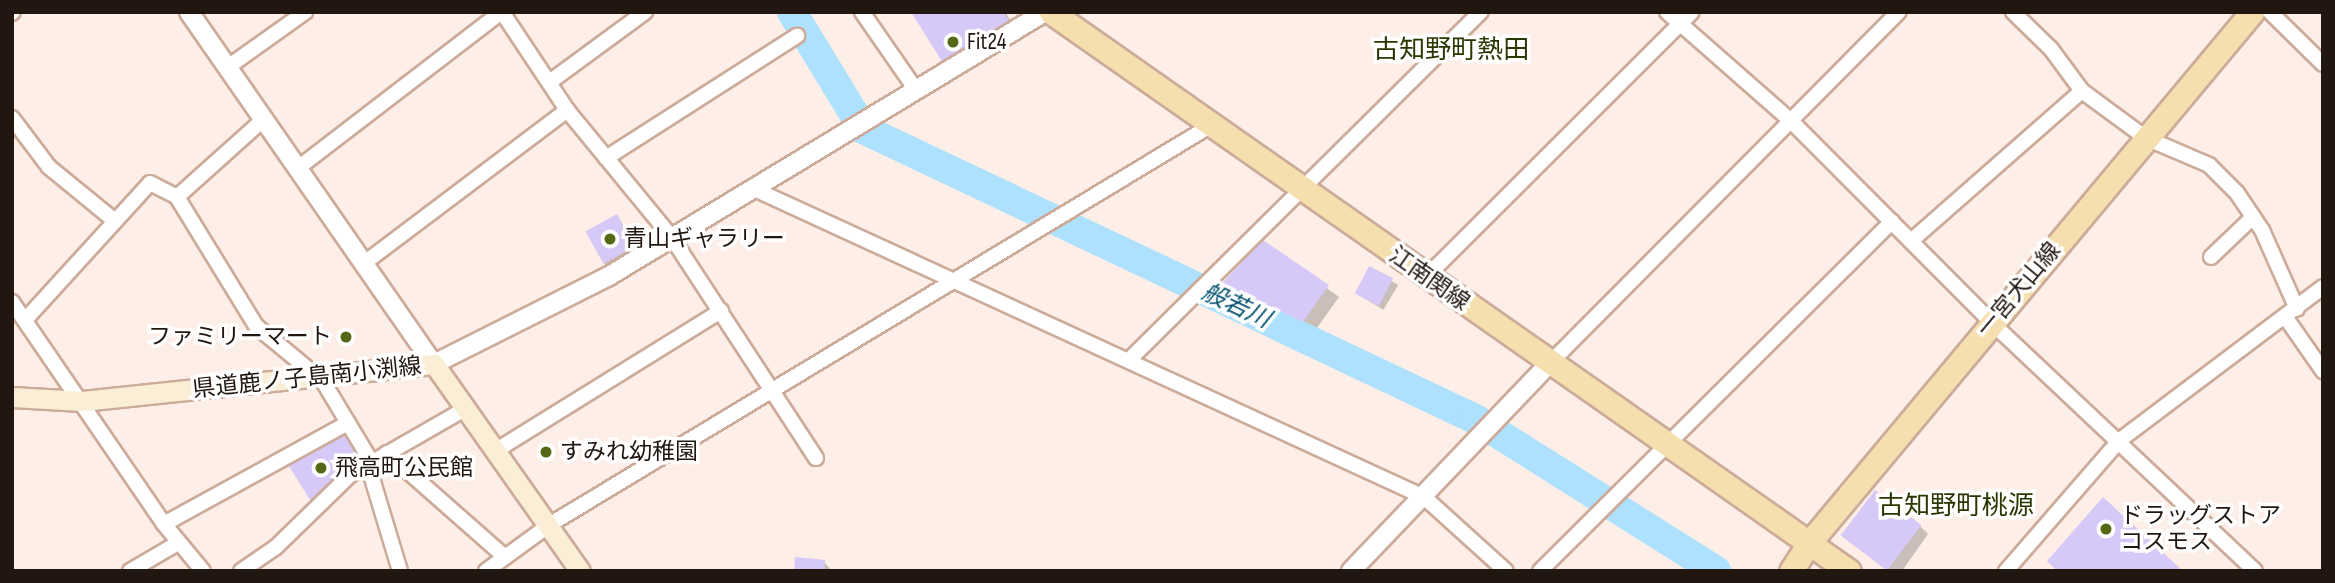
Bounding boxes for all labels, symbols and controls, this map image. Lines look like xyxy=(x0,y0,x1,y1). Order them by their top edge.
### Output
place label: Fit24 xyxy=(967,28,1006,56)
marker: Fit24 xyxy=(945,34,961,50)
district label: 古知野町熱田 xyxy=(1373,35,1529,67)
place label: 青山ギャラリー xyxy=(624,225,785,253)
marker: 青山ギャラリー xyxy=(602,231,618,247)
street label: 一宮犬山線 xyxy=(1971,237,2067,343)
street label: 江南関線 xyxy=(1383,241,1475,317)
water label: 般若川 xyxy=(1197,278,1275,334)
place label: ファミリーマート xyxy=(148,323,332,351)
marker: ファミリーマート xyxy=(338,329,354,345)
street label: 県道鹿ノ子島南小渕線 xyxy=(191,352,423,404)
place label: すみれ幼稚園 xyxy=(560,438,698,466)
marker: すみれ幼稚園 xyxy=(538,444,554,460)
place label: 飛高町公民館 xyxy=(335,454,473,482)
marker: 飛高町公民館 xyxy=(313,460,329,476)
district label: 古知野町桃源 xyxy=(1878,491,2034,523)
place label: ドラッグストア コスモス xyxy=(2120,502,2281,556)
marker: ドラッグストア コスモス xyxy=(2098,521,2114,537)

